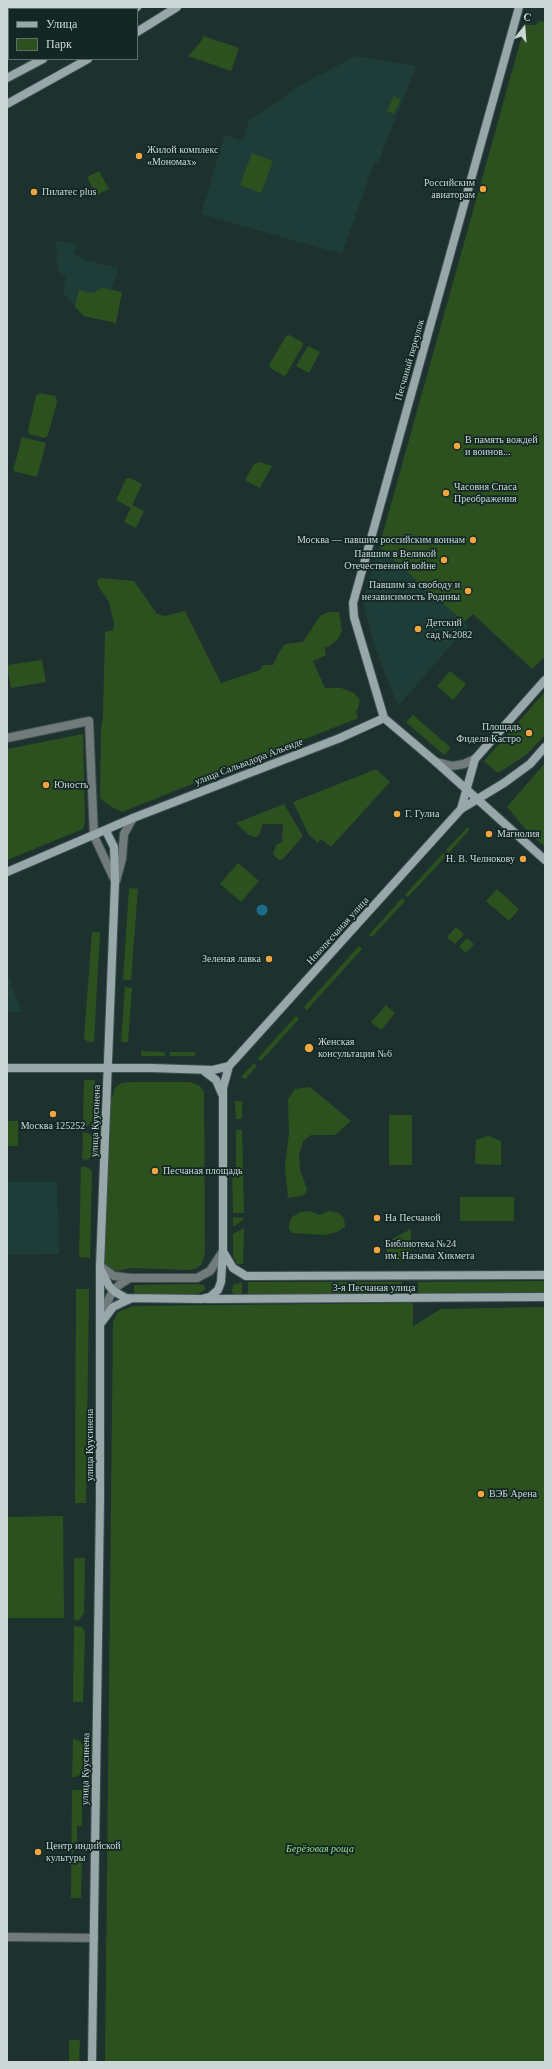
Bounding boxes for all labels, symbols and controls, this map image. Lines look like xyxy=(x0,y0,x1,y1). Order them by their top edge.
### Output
legend xyxy=(8,8,138,60)
north arrow xyxy=(504,8,544,48)
text: С xyxy=(522,10,533,23)
text: Улица xyxy=(46,17,77,31)
text: Парк xyxy=(46,37,72,51)
place label: Жилой комплекс «Мономах» xyxy=(147,144,218,168)
marker: Жилой комплекс «Мономах» xyxy=(134,151,144,161)
place label: Российским авиаторам xyxy=(424,177,475,200)
marker: Российским авиаторам xyxy=(478,184,488,194)
place label: Пилатес plus xyxy=(42,186,96,198)
marker: Пилатес plus xyxy=(29,187,39,197)
street label: Песчаный переулок xyxy=(393,318,427,402)
place label: В память вождей и воинов... xyxy=(465,434,538,458)
marker: В память вождей и воинов... xyxy=(452,441,462,451)
place label: Часовня Спаса Преображения xyxy=(454,481,517,504)
marker: Часовня Спаса Преображения xyxy=(441,488,451,498)
place label: Москва — павшим российским воинам xyxy=(297,534,465,546)
marker: Москва — павшим российским воинам xyxy=(468,535,478,545)
place label: Павшим в Великой Отечественной войне xyxy=(344,548,436,572)
marker: Павшим в Великой Отечественной войне xyxy=(439,555,449,565)
place label: Павшим за свободу и независимость Родины xyxy=(362,579,460,602)
marker: Павшим за свободу и независимость Родины xyxy=(463,586,473,596)
place label: Детский сад №2082 xyxy=(426,617,472,640)
marker: Детский сад №2082 xyxy=(413,624,423,634)
place label: Площадь Фиделя Кастро xyxy=(456,721,521,744)
marker: Площадь Фиделя Кастро xyxy=(524,728,534,738)
street label: улица Сальвадора Альенде xyxy=(193,736,305,788)
place label: Юность xyxy=(54,779,88,791)
marker: Юность xyxy=(41,780,51,790)
place label: Г. Гулиа xyxy=(405,808,439,820)
marker: Г. Гулиа xyxy=(392,809,402,819)
place label: Магнолия xyxy=(497,828,540,840)
marker: Магнолия xyxy=(484,829,494,839)
place label: Н. В. Челнокову xyxy=(446,853,515,865)
marker: Н. В. Челнокову xyxy=(518,854,528,864)
street label: Новопесчаная улица xyxy=(304,895,372,967)
place label: Зеленая лавка xyxy=(202,953,261,965)
marker: Зеленая лавка xyxy=(264,954,274,964)
place label: Женская консультация №6 xyxy=(318,1036,392,1060)
marker: Женская консультация №6 xyxy=(303,1042,315,1054)
street label: улица Куусинена xyxy=(89,1085,103,1157)
marker: Москва 125252 xyxy=(48,1109,58,1119)
place label: Москва 125252 xyxy=(21,1120,85,1132)
place label: Песчаная площадь xyxy=(163,1165,243,1177)
marker: Песчаная площадь xyxy=(150,1166,160,1176)
place label: На Песчаной xyxy=(385,1212,440,1224)
marker: На Песчаной xyxy=(372,1213,382,1223)
place label: Библиотека №24 им. Назыма Хикмета xyxy=(385,1238,474,1262)
marker: Библиотека №24 им. Назыма Хикмета xyxy=(372,1245,382,1255)
street label: 3-я Песчаная улица xyxy=(333,1282,415,1294)
street label: улица Куусинена xyxy=(84,1409,96,1481)
place label: ВЭБ Арена xyxy=(489,1488,537,1500)
marker: ВЭБ Арена xyxy=(476,1489,486,1499)
street label: улица Куусинена xyxy=(79,1733,93,1805)
place label: Центр индийской культуры xyxy=(46,1840,121,1864)
park label: Берёзовая роща xyxy=(286,1843,354,1855)
marker: Центр индийской культуры xyxy=(33,1847,43,1857)

